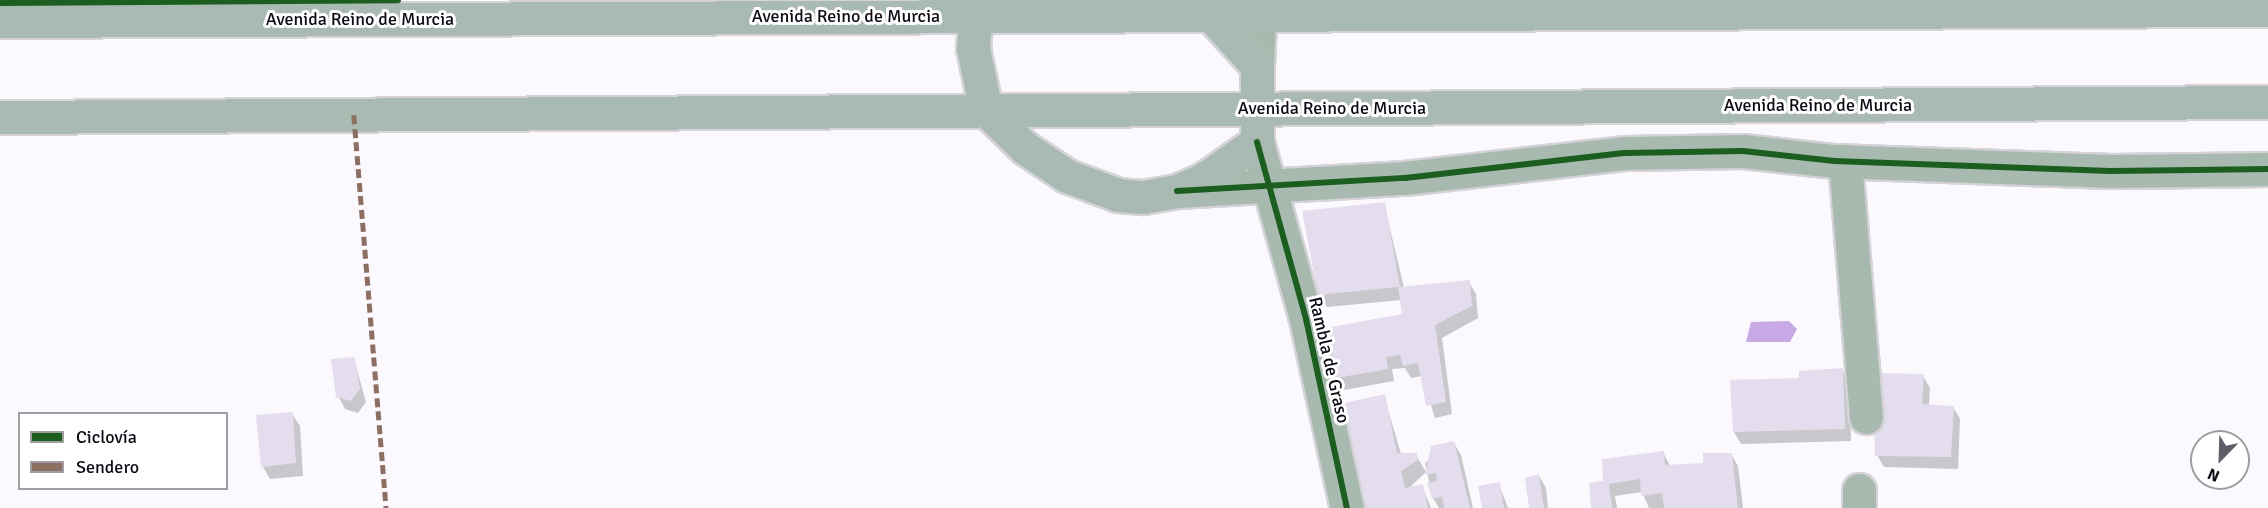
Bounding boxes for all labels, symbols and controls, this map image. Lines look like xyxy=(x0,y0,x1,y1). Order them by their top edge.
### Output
street label: Avenida Reino de Murcia xyxy=(752,5,940,27)
street label: Avenida Reino de Murcia xyxy=(266,8,454,30)
street label: Avenida Reino de Murcia xyxy=(1724,94,1912,116)
street label: Avenida Reino de Murcia xyxy=(1238,97,1426,119)
street label: Rambla de Graso xyxy=(1304,295,1354,425)
legend xyxy=(18,412,228,490)
text: Ciclovía xyxy=(76,426,137,448)
north arrow xyxy=(2190,430,2250,490)
text: Sendero xyxy=(76,456,139,478)
text: N xyxy=(2205,463,2223,486)

